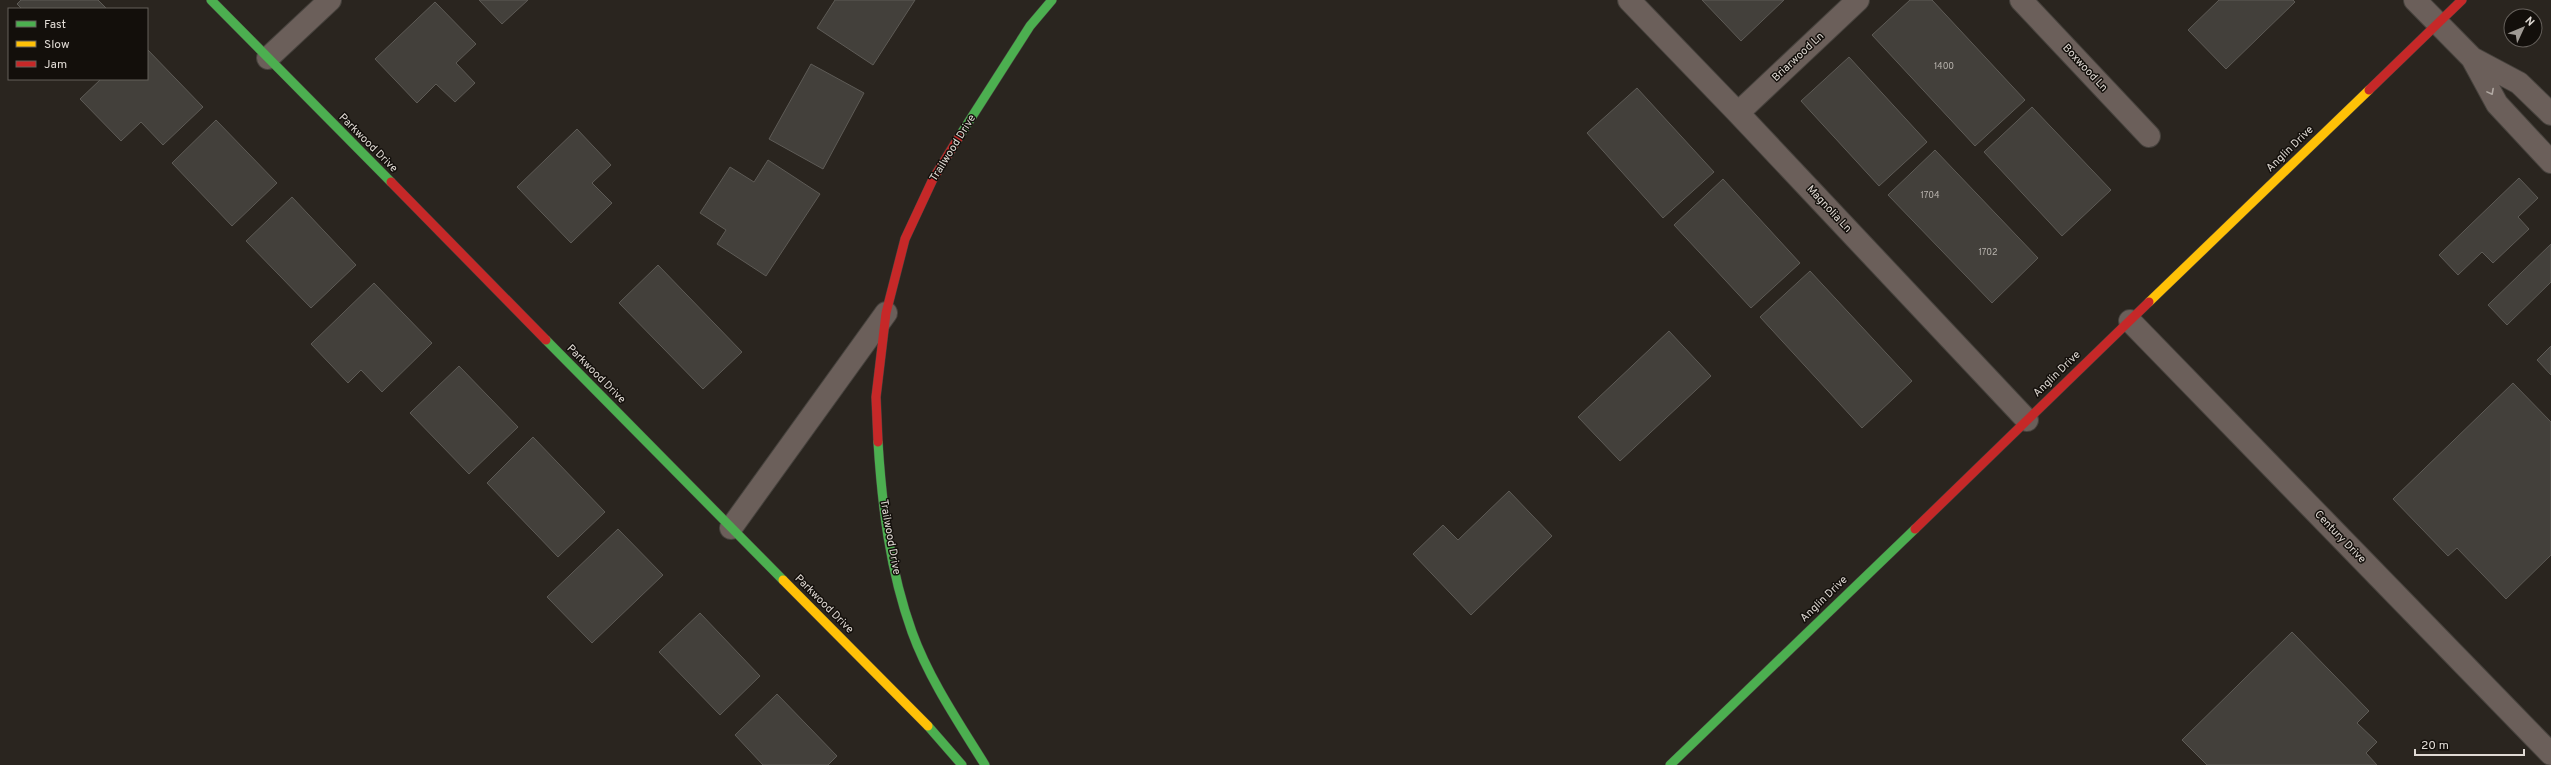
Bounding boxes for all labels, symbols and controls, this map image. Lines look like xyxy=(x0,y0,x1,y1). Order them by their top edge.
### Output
legend xyxy=(8,8,148,80)
north arrow xyxy=(2503,8,2543,48)
text: N xyxy=(2522,14,2537,29)
text: Fast xyxy=(44,17,66,33)
street label: Briarwood Ln xyxy=(1769,29,1827,85)
text: Slow xyxy=(44,37,70,53)
street label: Boxwood Ln xyxy=(2059,41,2111,95)
text: Jam xyxy=(44,57,67,73)
house number: 1400 xyxy=(1934,61,1954,72)
one-way arrow xyxy=(2486,88,2493,95)
street label: Parkwood Drive xyxy=(336,111,400,175)
street label: Trailwood Drive xyxy=(927,112,979,184)
street label: Anglin Drive xyxy=(2263,123,2317,175)
street label: Magnolia Ln xyxy=(1804,182,1854,236)
house number: 1704 xyxy=(1920,190,1940,201)
house number: 1702 xyxy=(1978,247,1998,258)
street label: Parkwood Drive xyxy=(564,342,628,406)
street label: Anglin Drive xyxy=(2030,348,2084,400)
street label: Trailwood Drive xyxy=(876,498,904,576)
street label: Century Drive xyxy=(2311,508,2369,566)
street label: Parkwood Drive xyxy=(792,572,856,636)
street label: Anglin Drive xyxy=(1797,573,1851,625)
scale bar xyxy=(2415,731,2524,757)
text: 20 m xyxy=(2421,738,2449,754)

